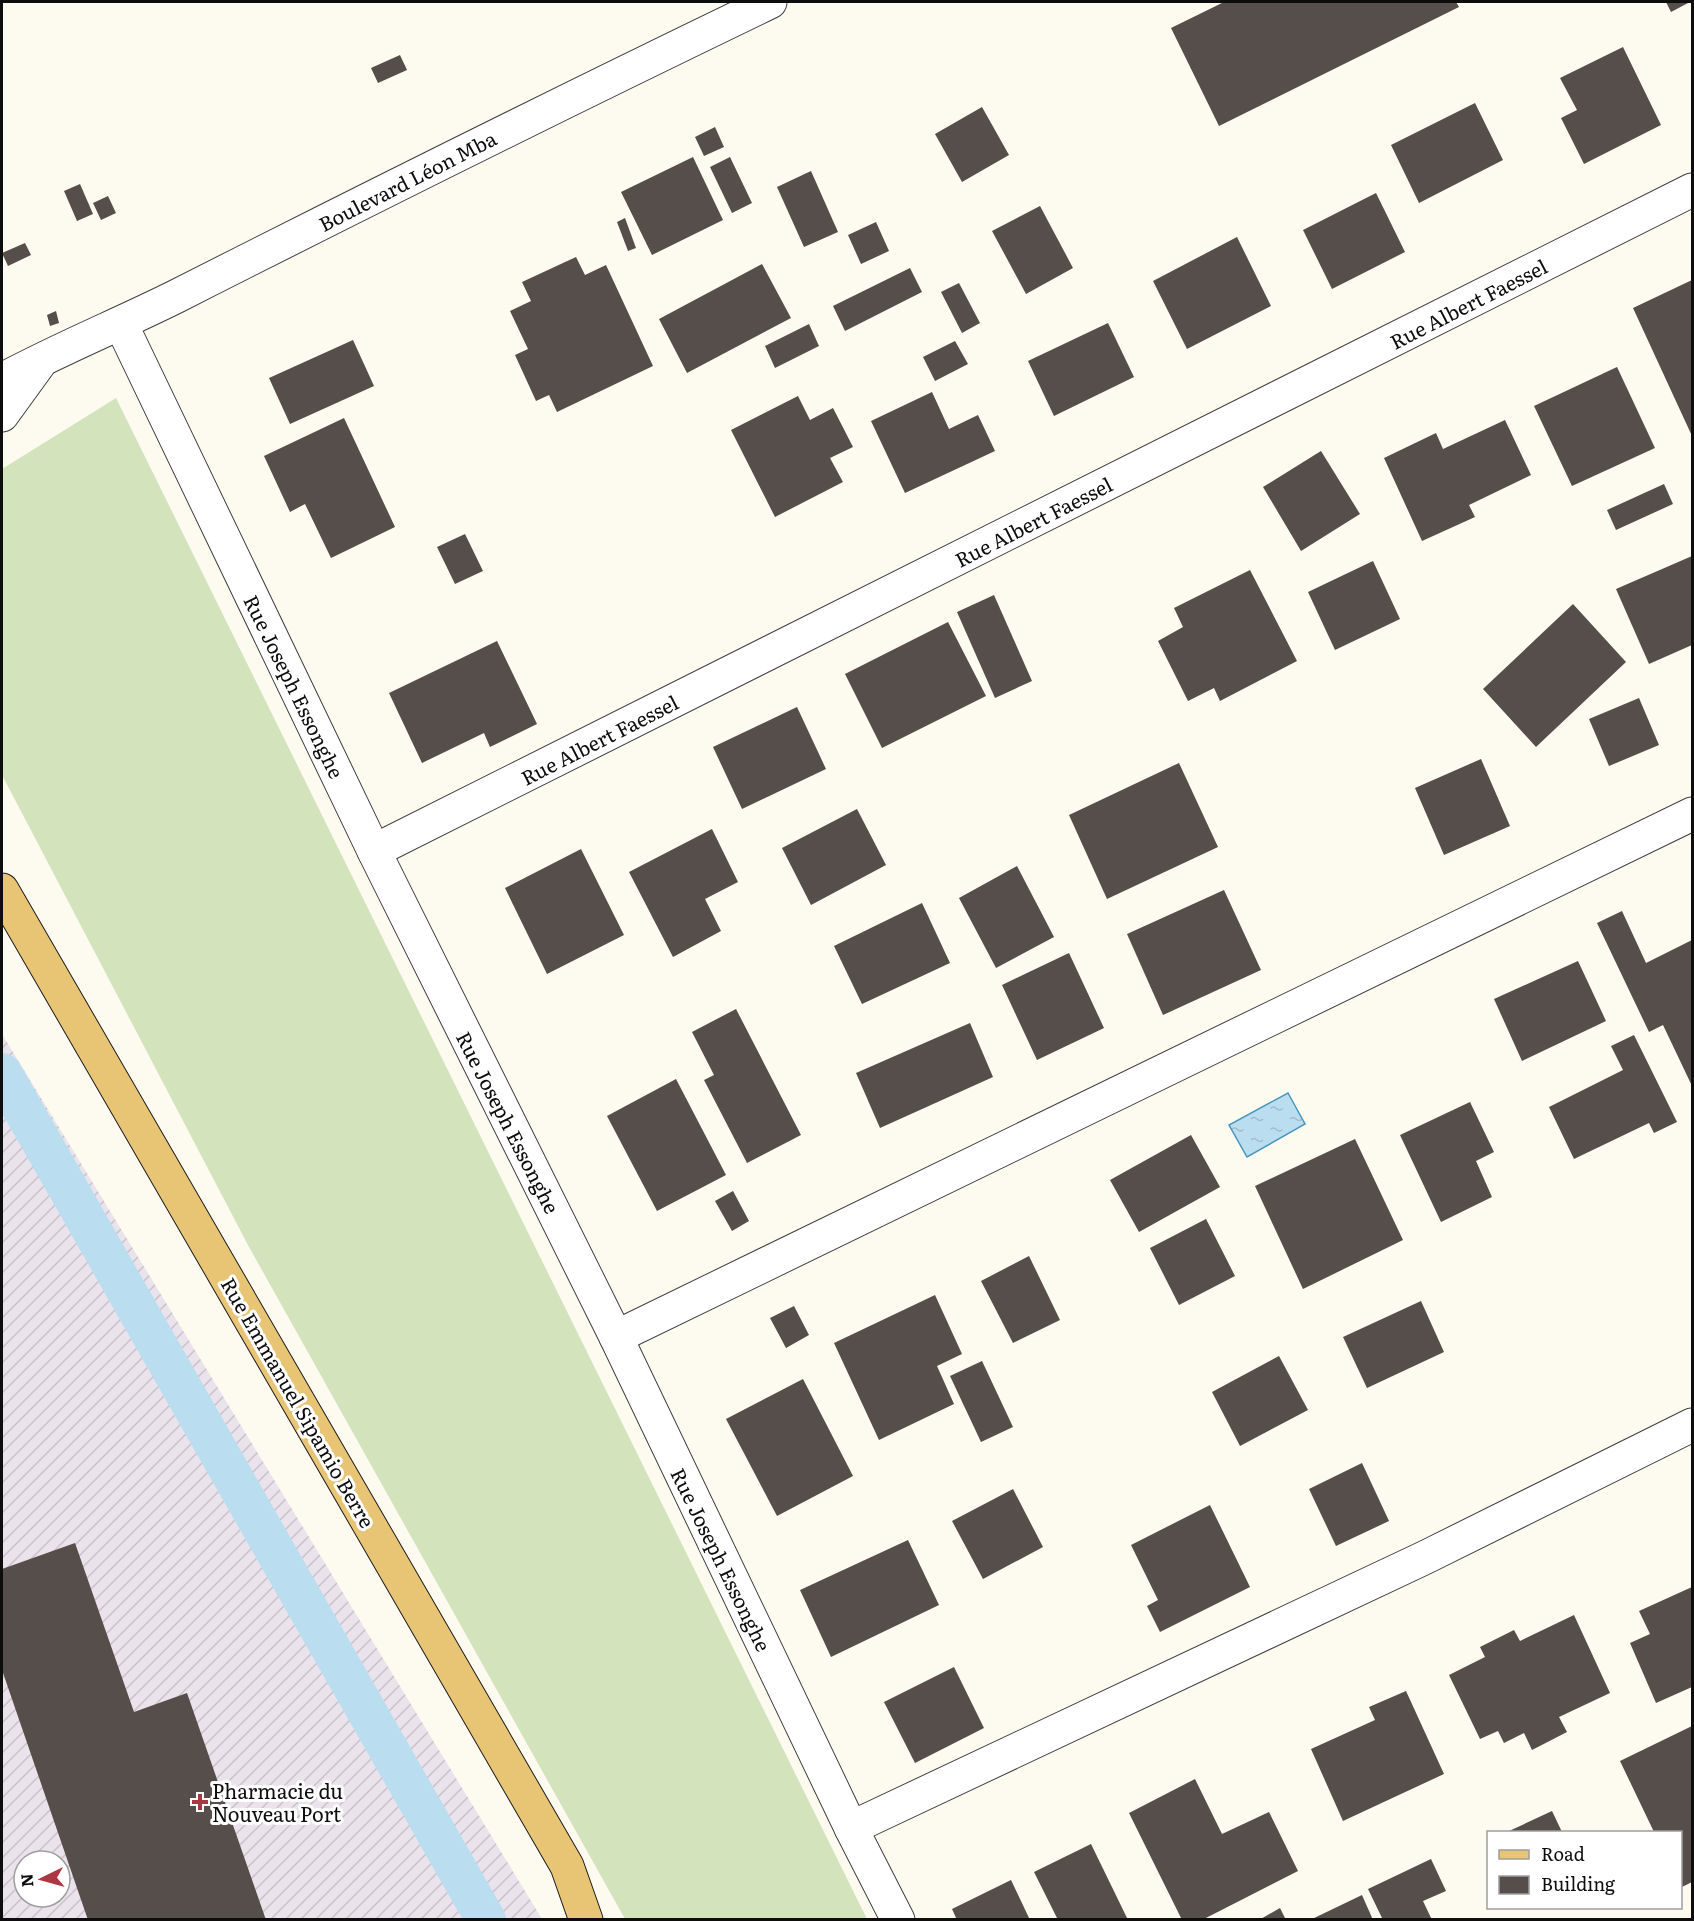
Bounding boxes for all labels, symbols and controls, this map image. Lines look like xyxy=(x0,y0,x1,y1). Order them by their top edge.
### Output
street label: Boulevard Léon Mba xyxy=(313,122,501,238)
street label: Rue Albert Faessel xyxy=(1384,250,1552,356)
street label: Rue Albert Faessel xyxy=(949,468,1117,574)
street label: Rue Joseph Essonghe xyxy=(237,589,353,783)
street label: Rue Albert Faessel xyxy=(515,686,683,792)
street label: Rue Joseph Essonghe xyxy=(450,1026,568,1218)
street label: Rue Emmanuel Sipamio Berre xyxy=(215,1271,383,1533)
street label: Rue Joseph Essonghe xyxy=(664,1462,780,1656)
place label: Pharmacie du Nouveau Port xyxy=(212,1775,343,1828)
marker: Pharmacie du Nouveau Port xyxy=(193,1795,207,1809)
legend xyxy=(1487,1831,1682,1909)
text: Road xyxy=(1541,1840,1585,1867)
north arrow xyxy=(12,1849,72,1909)
text: Building xyxy=(1541,1870,1616,1897)
text: N xyxy=(14,1873,39,1888)

